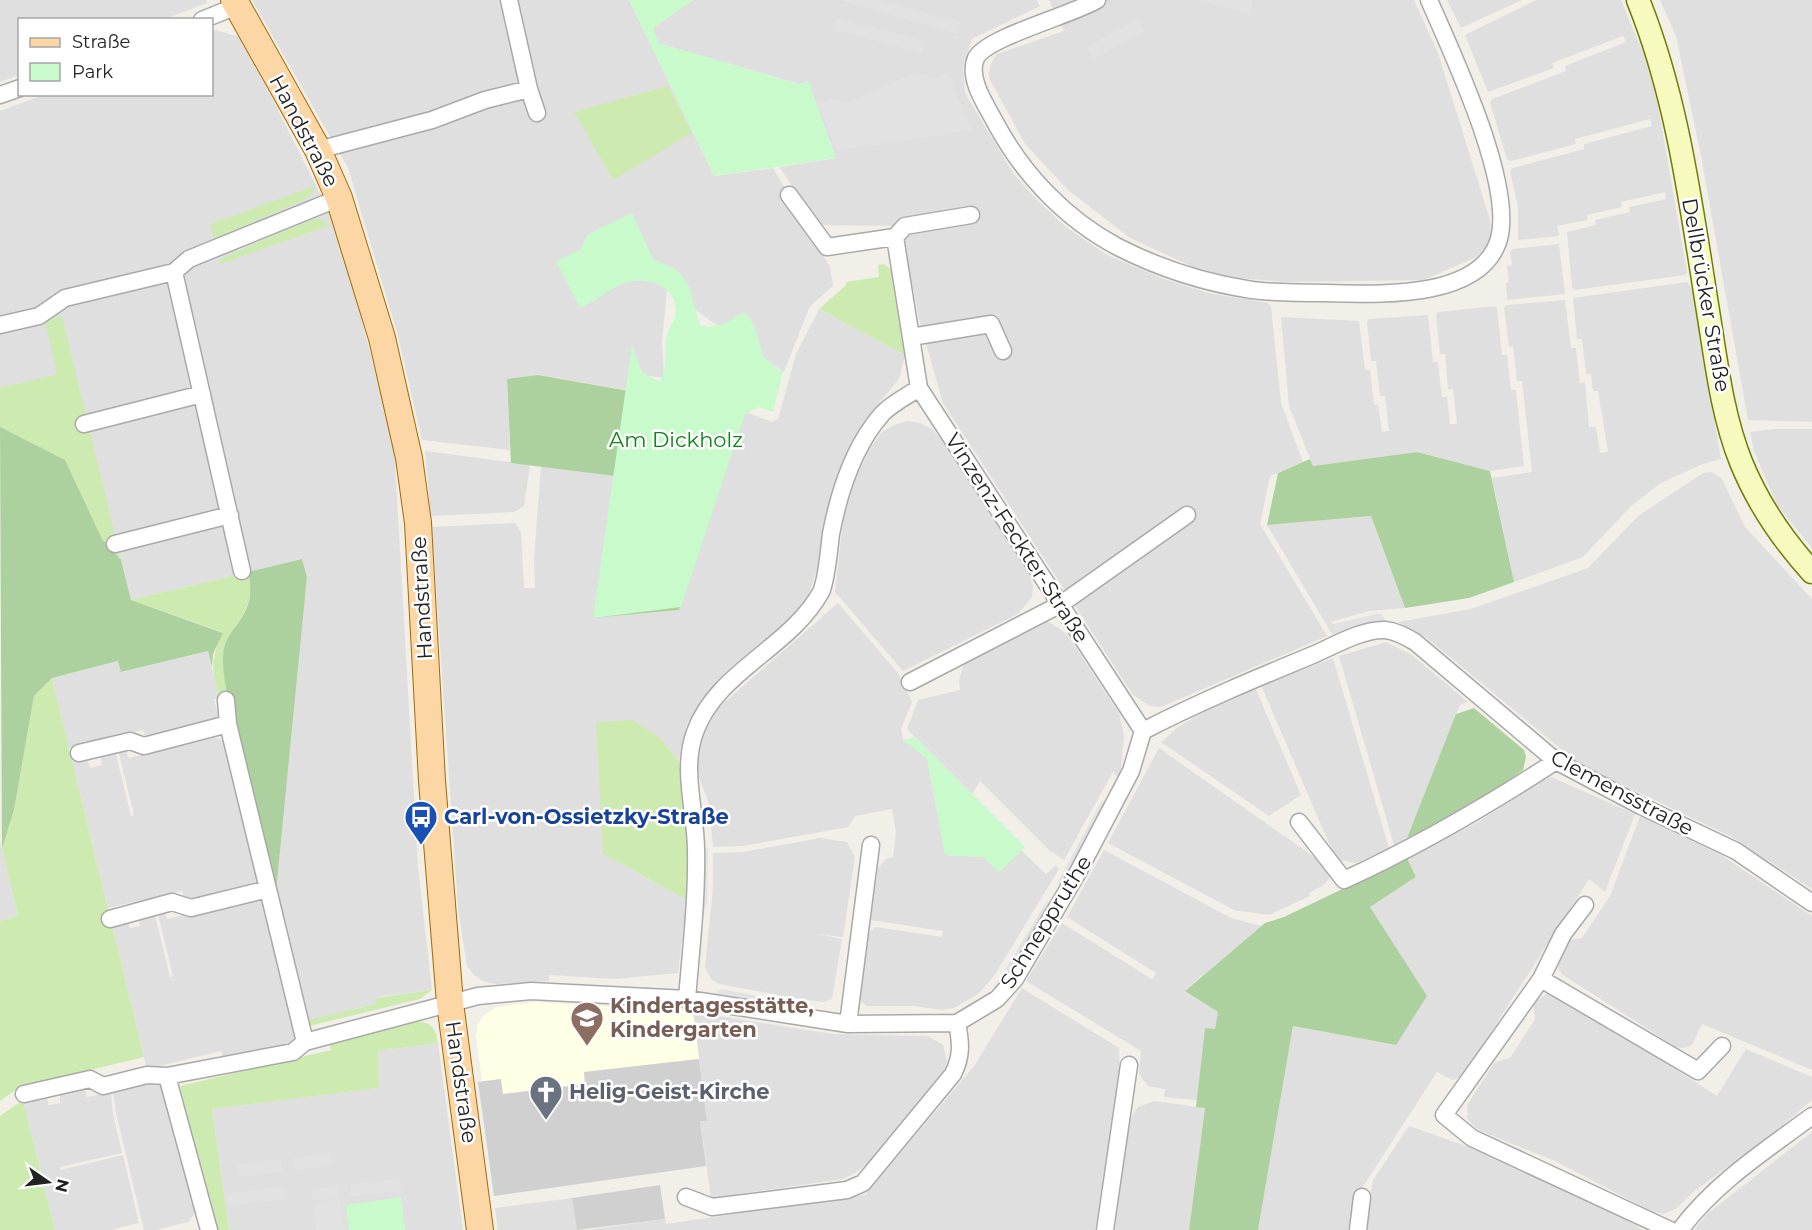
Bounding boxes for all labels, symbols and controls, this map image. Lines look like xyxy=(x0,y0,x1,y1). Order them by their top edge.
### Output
legend xyxy=(18,18,213,96)
text: Straße xyxy=(72,31,131,53)
text: Park xyxy=(72,61,113,83)
street label: Handstraße xyxy=(264,70,344,191)
street label: Dellbrücker Straße xyxy=(1677,196,1736,394)
park label: Am Dickholz xyxy=(609,427,743,452)
street label: Vinzenz-Feckter-Straße xyxy=(940,428,1095,647)
street label: Handstraße xyxy=(406,536,437,660)
street label: Clemensstraße xyxy=(1547,744,1698,841)
bus stop icon: Carl-von-Ossietzky-Straße xyxy=(403,799,439,846)
place label: Carl-von-Ossietzky-Straße xyxy=(444,804,729,829)
street label: Schneppruthe xyxy=(995,851,1096,993)
place label: Kindertagesstätte, Kindergarten xyxy=(610,993,814,1042)
school or university icon: Kindertagesstätte, Kindergarten xyxy=(569,1000,605,1047)
street label: Handstraße xyxy=(441,1019,482,1145)
church icon: Helig-Geist-Kirche xyxy=(528,1074,564,1121)
place label: Helig-Geist-Kirche xyxy=(569,1079,770,1104)
north arrow xyxy=(18,1152,78,1212)
text: N xyxy=(51,1177,73,1194)

